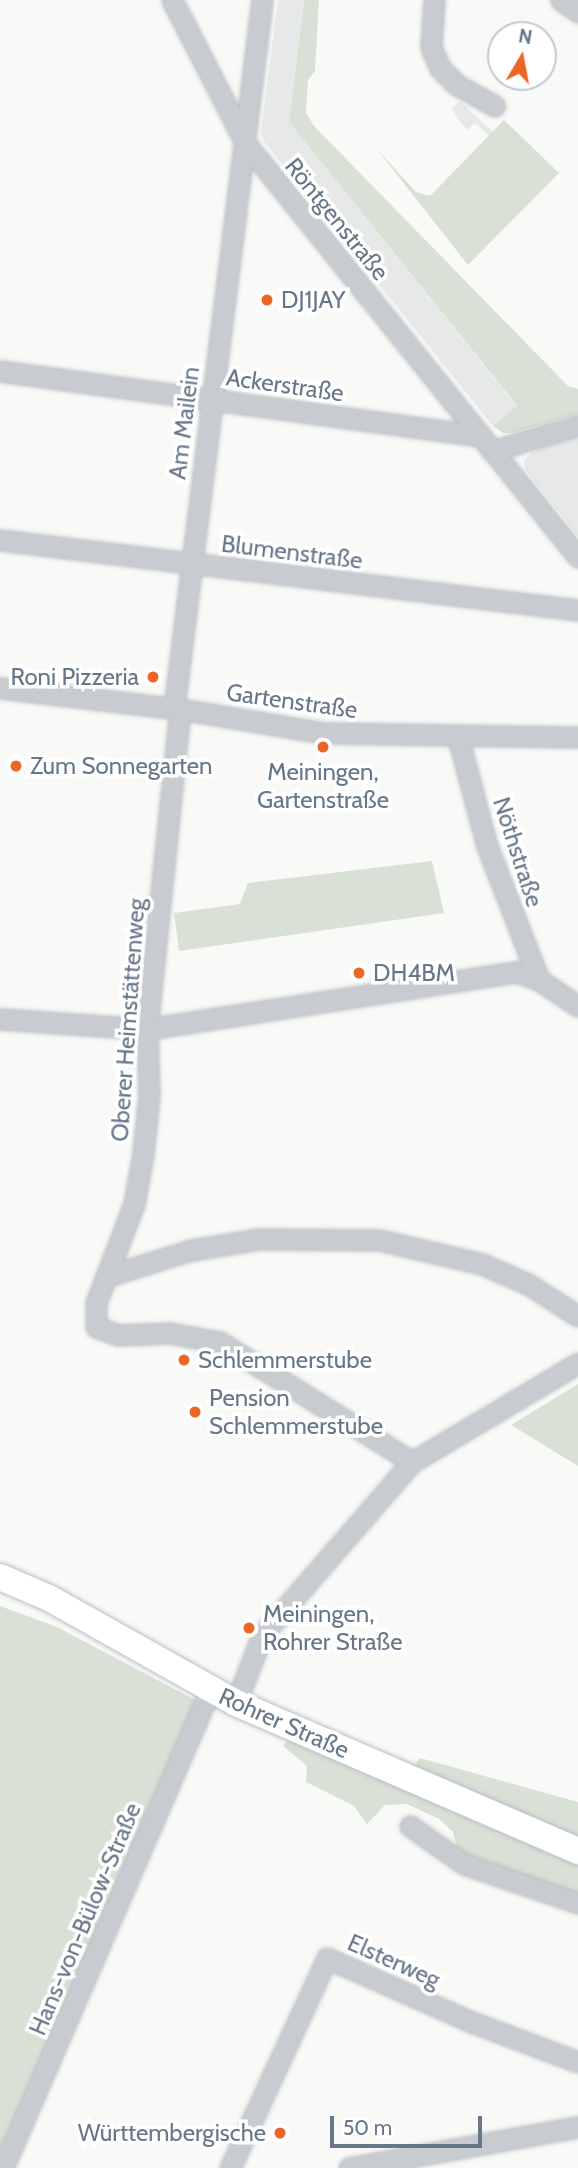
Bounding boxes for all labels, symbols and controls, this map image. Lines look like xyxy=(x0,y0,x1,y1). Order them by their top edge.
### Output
north arrow xyxy=(487,21,557,91)
text: N xyxy=(517,24,534,49)
street label: Röntgenstraße xyxy=(279,152,395,286)
place label: DJ1JAY xyxy=(281,286,345,314)
marker: DJ1JAY xyxy=(259,292,275,308)
street label: Ackerstraße xyxy=(224,362,346,408)
street label: Am Mailein xyxy=(163,365,205,481)
street label: Blumenstraße xyxy=(220,529,364,575)
place label: Roni Pizzeria xyxy=(10,663,139,691)
marker: Roni Pizzeria xyxy=(145,669,161,685)
street label: Gartenstraße xyxy=(225,678,359,724)
marker: Meiningen, Gartenstraße xyxy=(315,739,331,755)
place label: Zum Sonnegarten xyxy=(30,752,213,780)
marker: Zum Sonnegarten xyxy=(8,758,24,774)
place label: Meiningen, Gartenstraße xyxy=(257,758,389,814)
street label: Nöthstraße xyxy=(487,793,549,911)
street label: Oberer Heimstättenweg xyxy=(105,897,151,1143)
place label: DH4BM xyxy=(373,959,455,987)
marker: DH4BM xyxy=(351,965,367,981)
place label: Schlemmerstube xyxy=(198,1346,372,1374)
marker: Schlemmerstube xyxy=(176,1352,192,1368)
place label: Pension Schlemmerstube xyxy=(209,1384,383,1440)
marker: Pension Schlemmerstube xyxy=(187,1404,203,1420)
place label: Meiningen, Rohrer Straße xyxy=(263,1600,402,1656)
marker: Meiningen, Rohrer Straße xyxy=(241,1620,257,1636)
street label: Rohrer Straße xyxy=(214,1681,354,1765)
street label: Hans-von-Bülow-Straße xyxy=(23,1799,147,2039)
street label: Elsterweg xyxy=(343,1928,445,1994)
scale bar xyxy=(333,2102,485,2146)
text: 50 m xyxy=(343,2115,392,2140)
place label: Württembergische xyxy=(78,2119,266,2147)
marker: Württembergische xyxy=(272,2125,288,2141)

